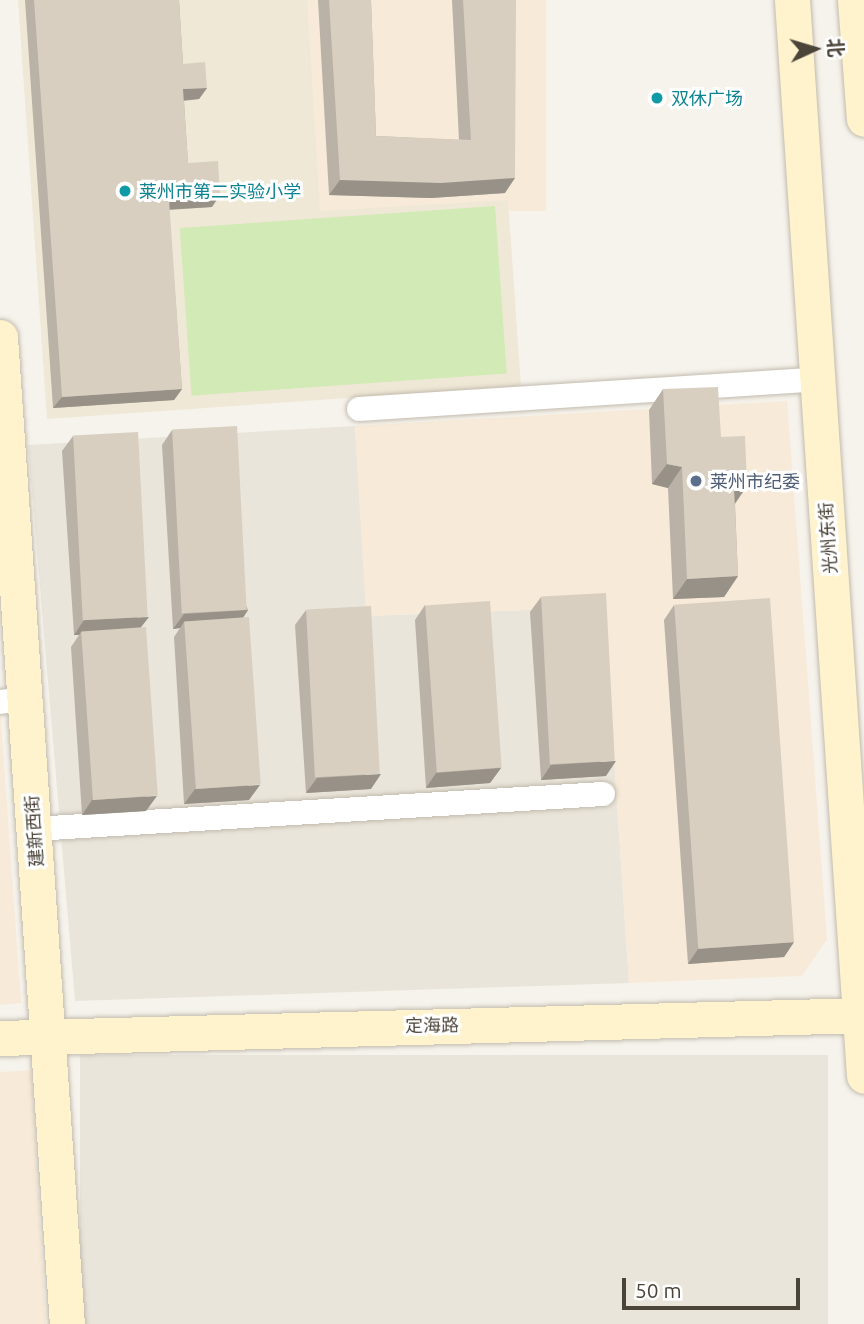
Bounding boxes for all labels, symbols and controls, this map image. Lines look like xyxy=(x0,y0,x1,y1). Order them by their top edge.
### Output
north arrow xyxy=(780,14,850,84)
text: 北 xyxy=(824,37,848,58)
place label: 双休广场 xyxy=(671,87,743,109)
marker: 双休广场 xyxy=(649,90,665,106)
place label: 莱州市第二实验小学 xyxy=(139,180,301,202)
marker: 莱州市第二实验小学 xyxy=(117,183,133,199)
place label: 莱州市纪委 xyxy=(710,470,800,492)
marker: 莱州市纪委 xyxy=(688,473,704,489)
street label: 光州东街 xyxy=(815,501,841,575)
street label: 建新西街 xyxy=(21,794,47,868)
street label: 定海路 xyxy=(405,1014,459,1036)
scale bar xyxy=(626,1264,804,1308)
text: 50 m xyxy=(635,1278,682,1302)

